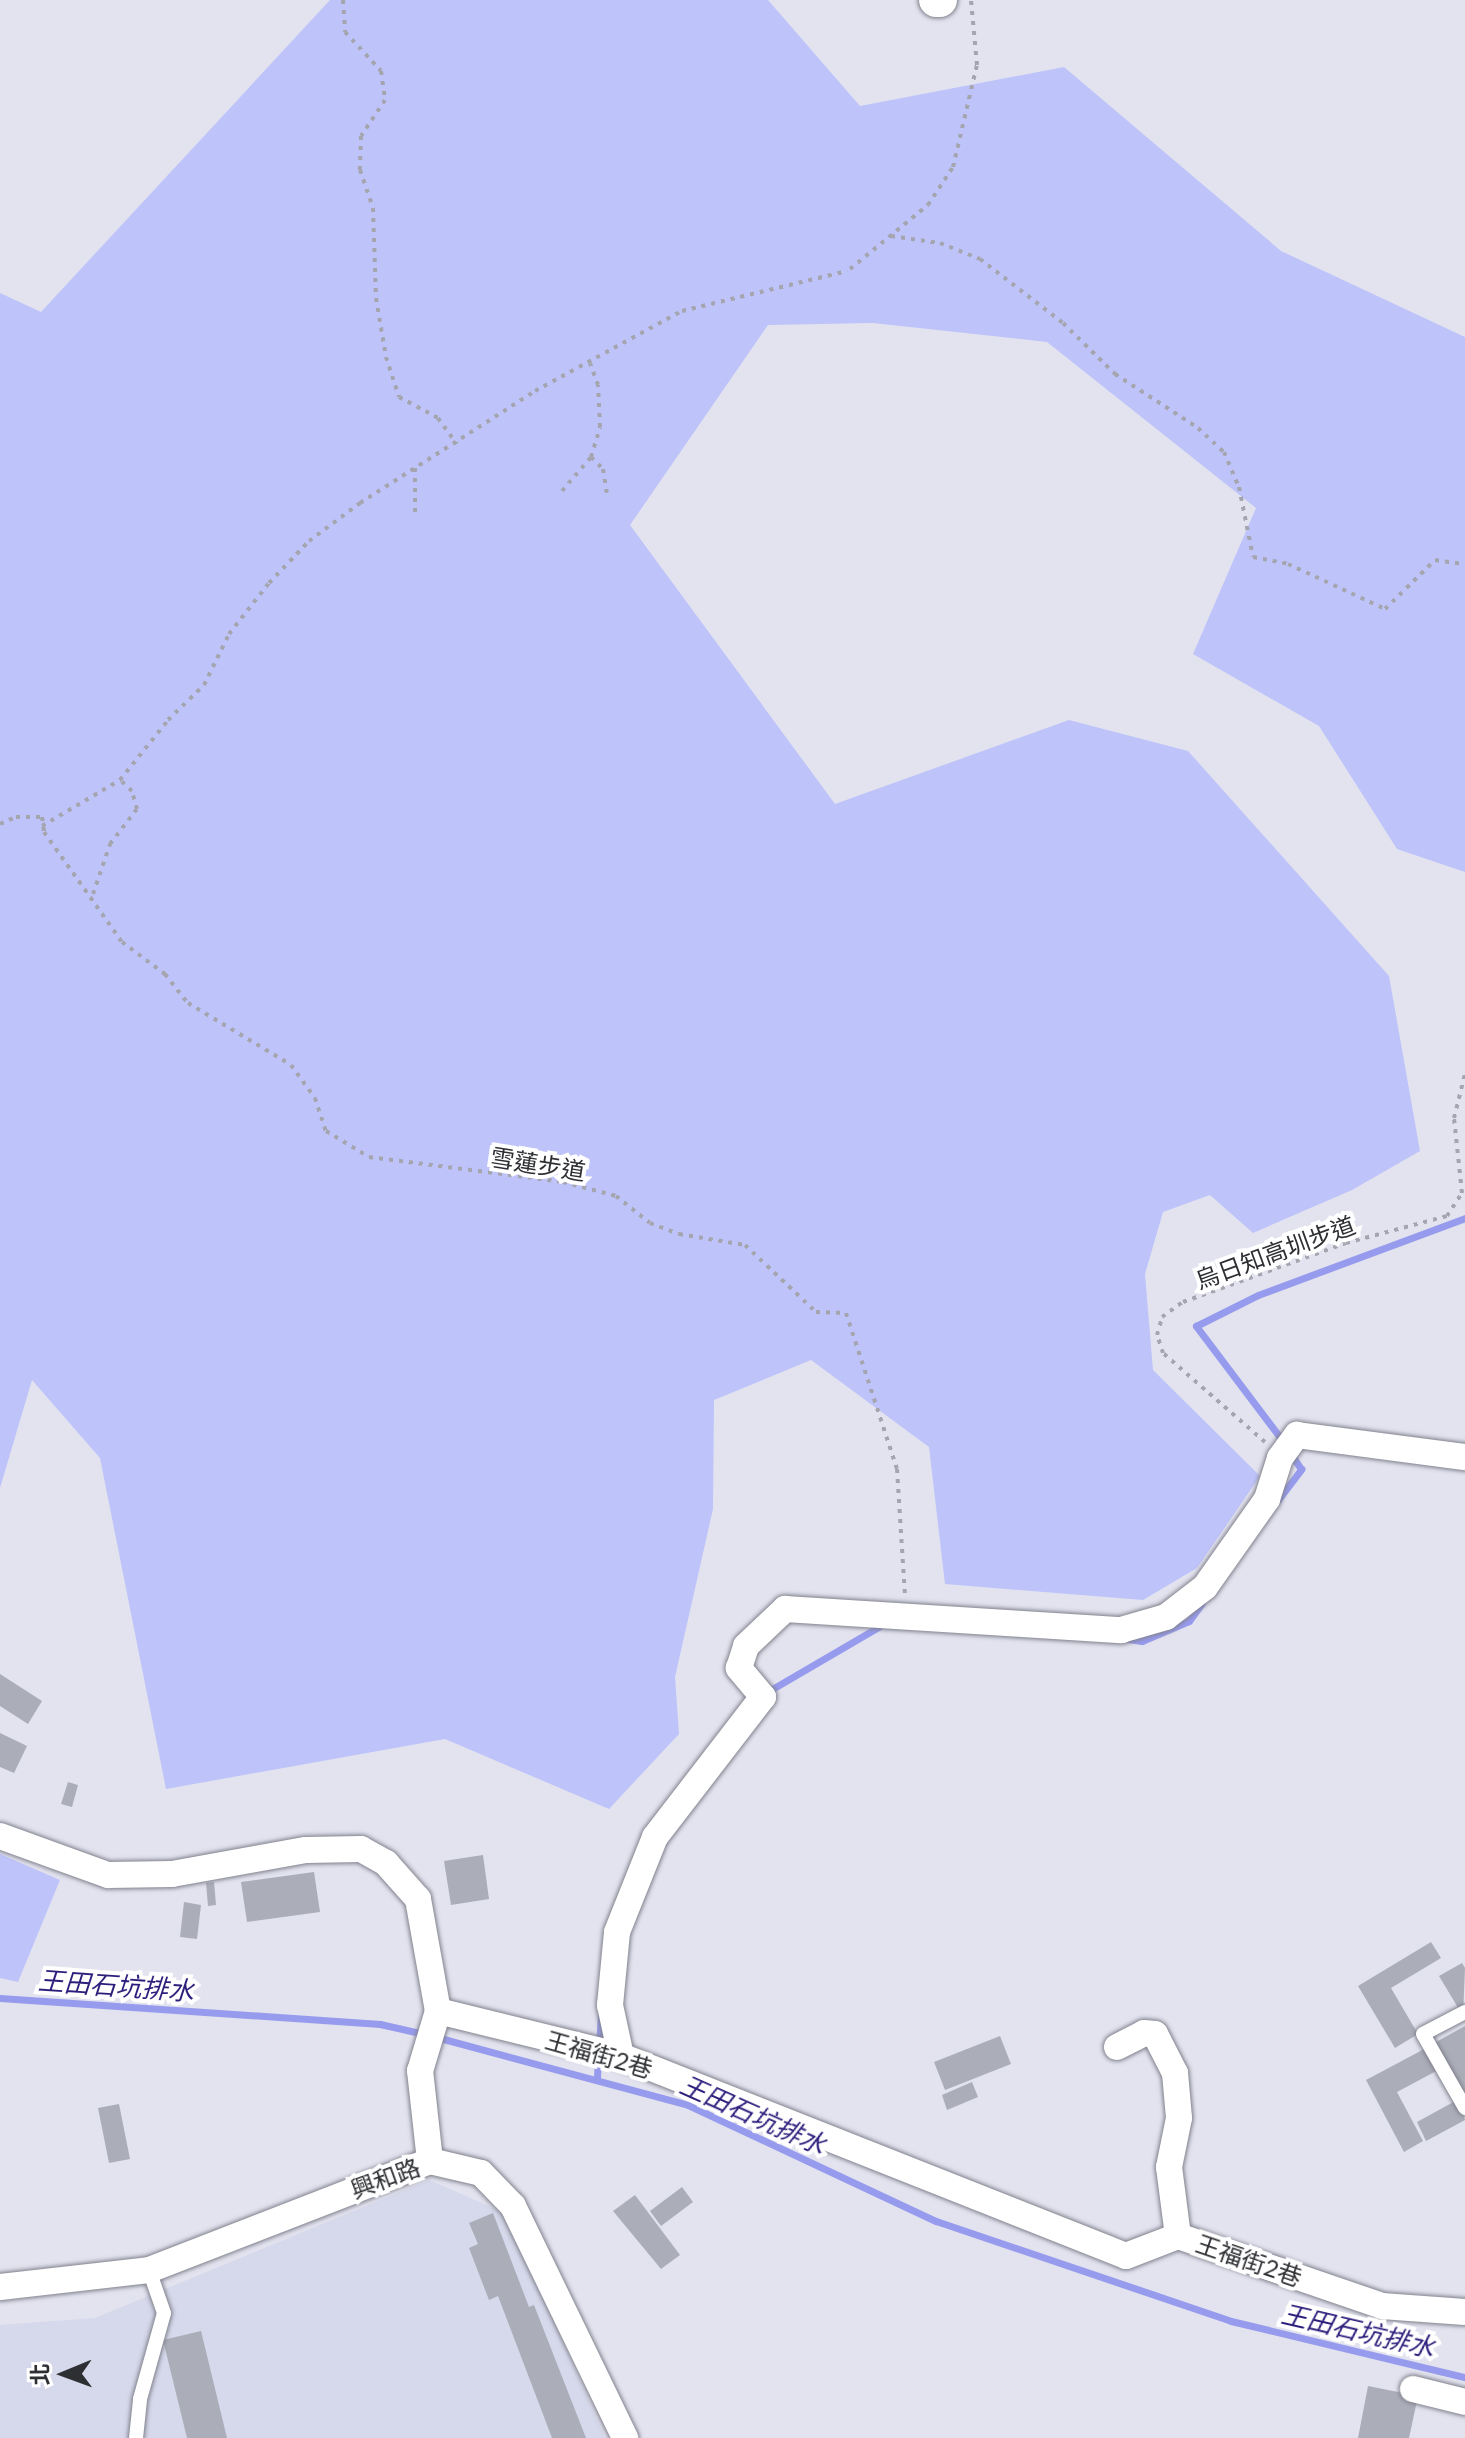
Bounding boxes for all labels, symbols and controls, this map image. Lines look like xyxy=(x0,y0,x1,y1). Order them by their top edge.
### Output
street label: 雪蓮步道 xyxy=(488,1142,588,1186)
street label: 烏日知高圳步道 xyxy=(1191,1210,1359,1294)
water label: 王田石坑排水 xyxy=(37,1965,195,2007)
street label: 王福街2巷 xyxy=(542,2025,656,2083)
water label: 王田石坑排水 xyxy=(675,2069,831,2161)
street label: 興和路 xyxy=(346,2152,424,2204)
street label: 王福街2巷 xyxy=(1192,2228,1306,2292)
water label: 王田石坑排水 xyxy=(1278,2298,1438,2364)
north arrow xyxy=(24,2334,104,2414)
text: 北 xyxy=(26,2363,53,2386)

